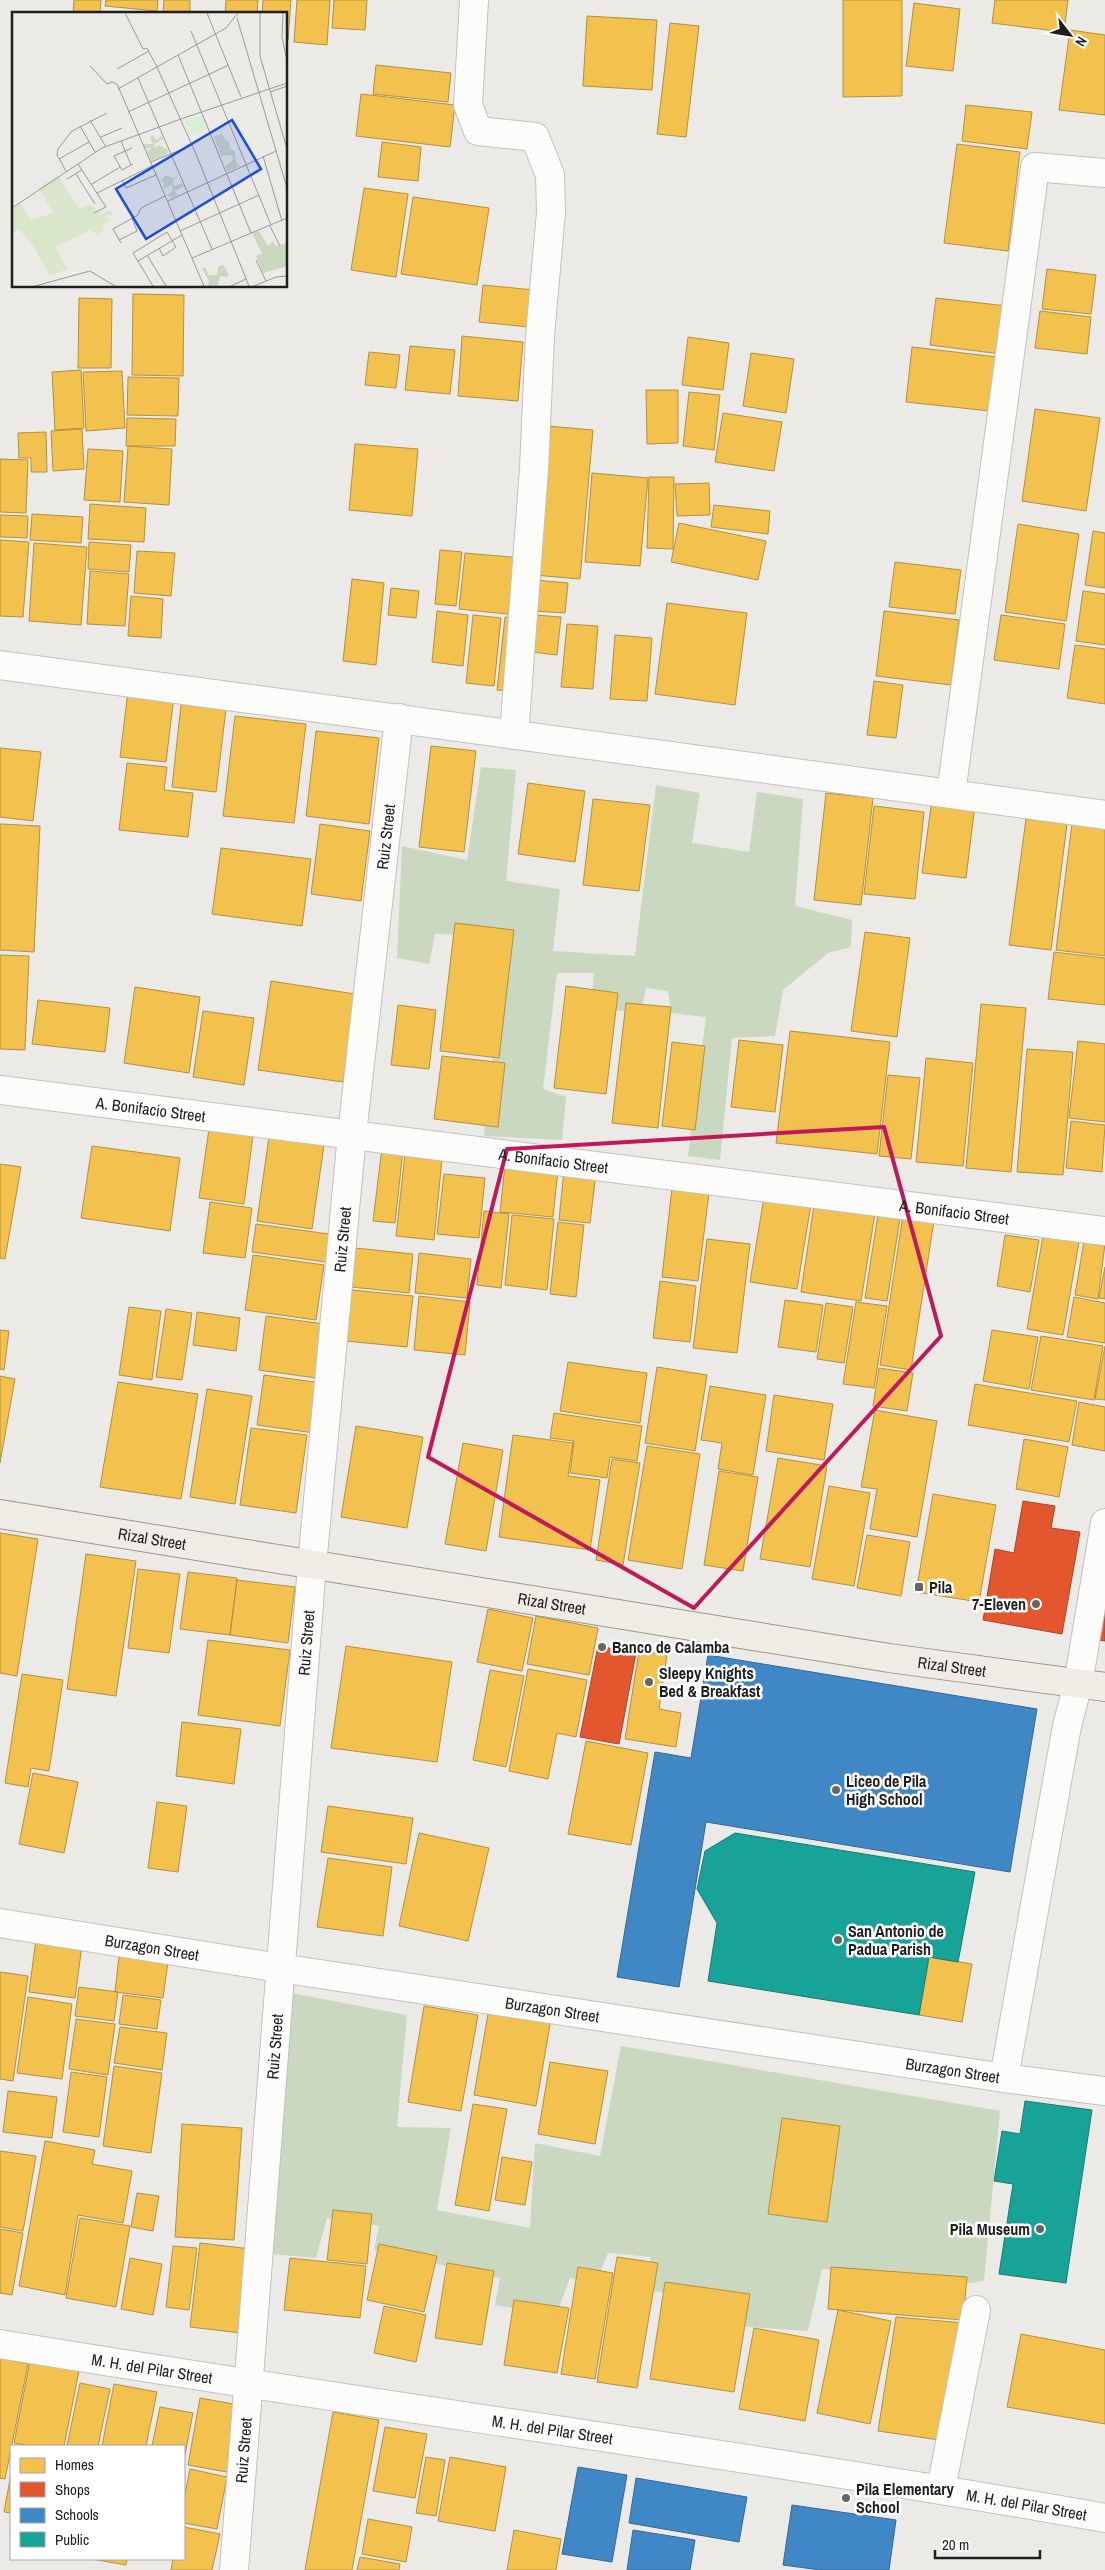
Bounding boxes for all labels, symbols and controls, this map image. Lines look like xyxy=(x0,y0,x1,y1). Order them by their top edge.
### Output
north arrow xyxy=(1045,10,1095,60)
inset map xyxy=(12,12,288,288)
text: N xyxy=(1071,34,1091,50)
street label: Ruiz Street xyxy=(371,803,400,871)
street label: A. Bonifacio Street xyxy=(94,1091,207,1127)
street label: A. Bonifacio Street xyxy=(496,1143,610,1179)
street label: A. Bonifacio Street xyxy=(897,1194,1011,1230)
street label: Ruiz Street xyxy=(328,1205,356,1273)
street label: Rizal Street xyxy=(116,1522,188,1555)
place label: Pila xyxy=(929,1576,953,1598)
marker: Pila xyxy=(913,1581,925,1593)
street label: Rizal Street xyxy=(516,1587,588,1620)
place label: 7-Eleven xyxy=(972,1593,1026,1615)
marker: 7-Eleven xyxy=(1030,1598,1042,1610)
street label: Ruiz Street xyxy=(292,1609,319,1676)
place label: Banco de Calamba xyxy=(612,1636,730,1658)
marker: Banco de Calamba xyxy=(596,1641,608,1653)
street label: Rizal Street xyxy=(916,1651,988,1682)
place label: Sleepy Knights Bed & Breakfast xyxy=(659,1662,761,1702)
marker: Sleepy Knights Bed & Breakfast xyxy=(643,1676,655,1688)
place label: Liceo de Pila High School xyxy=(846,1770,927,1810)
marker: Liceo de Pila High School xyxy=(830,1784,842,1796)
place label: San Antonio de Padua Parish xyxy=(848,1920,944,1960)
street label: Burzagon Street xyxy=(103,1929,201,1966)
marker: San Antonio de Padua Parish xyxy=(832,1934,844,1946)
street label: Burzagon Street xyxy=(504,1991,601,2027)
street label: Ruiz Street xyxy=(261,2013,288,2080)
street label: Burzagon Street xyxy=(904,2052,1002,2088)
place label: Pila Museum xyxy=(950,2218,1030,2240)
marker: Pila Museum xyxy=(1034,2223,1046,2235)
street label: M. H. del Pilar Street xyxy=(90,2348,214,2389)
street label: M. H. del Pilar Street xyxy=(491,2409,615,2449)
street label: Ruiz Street xyxy=(230,2416,257,2484)
legend xyxy=(10,2445,185,2560)
text: Homes xyxy=(55,2454,94,2475)
place label: Pila Elementary School xyxy=(856,2478,954,2518)
text: Shops xyxy=(55,2479,90,2500)
street label: M. H. del Pilar Street xyxy=(965,2483,1089,2526)
marker: Pila Elementary School xyxy=(840,2492,852,2504)
text: Schools xyxy=(55,2504,99,2525)
scale bar xyxy=(935,2528,1040,2560)
text: Public xyxy=(55,2529,89,2550)
text: 20 m xyxy=(942,2534,969,2555)

